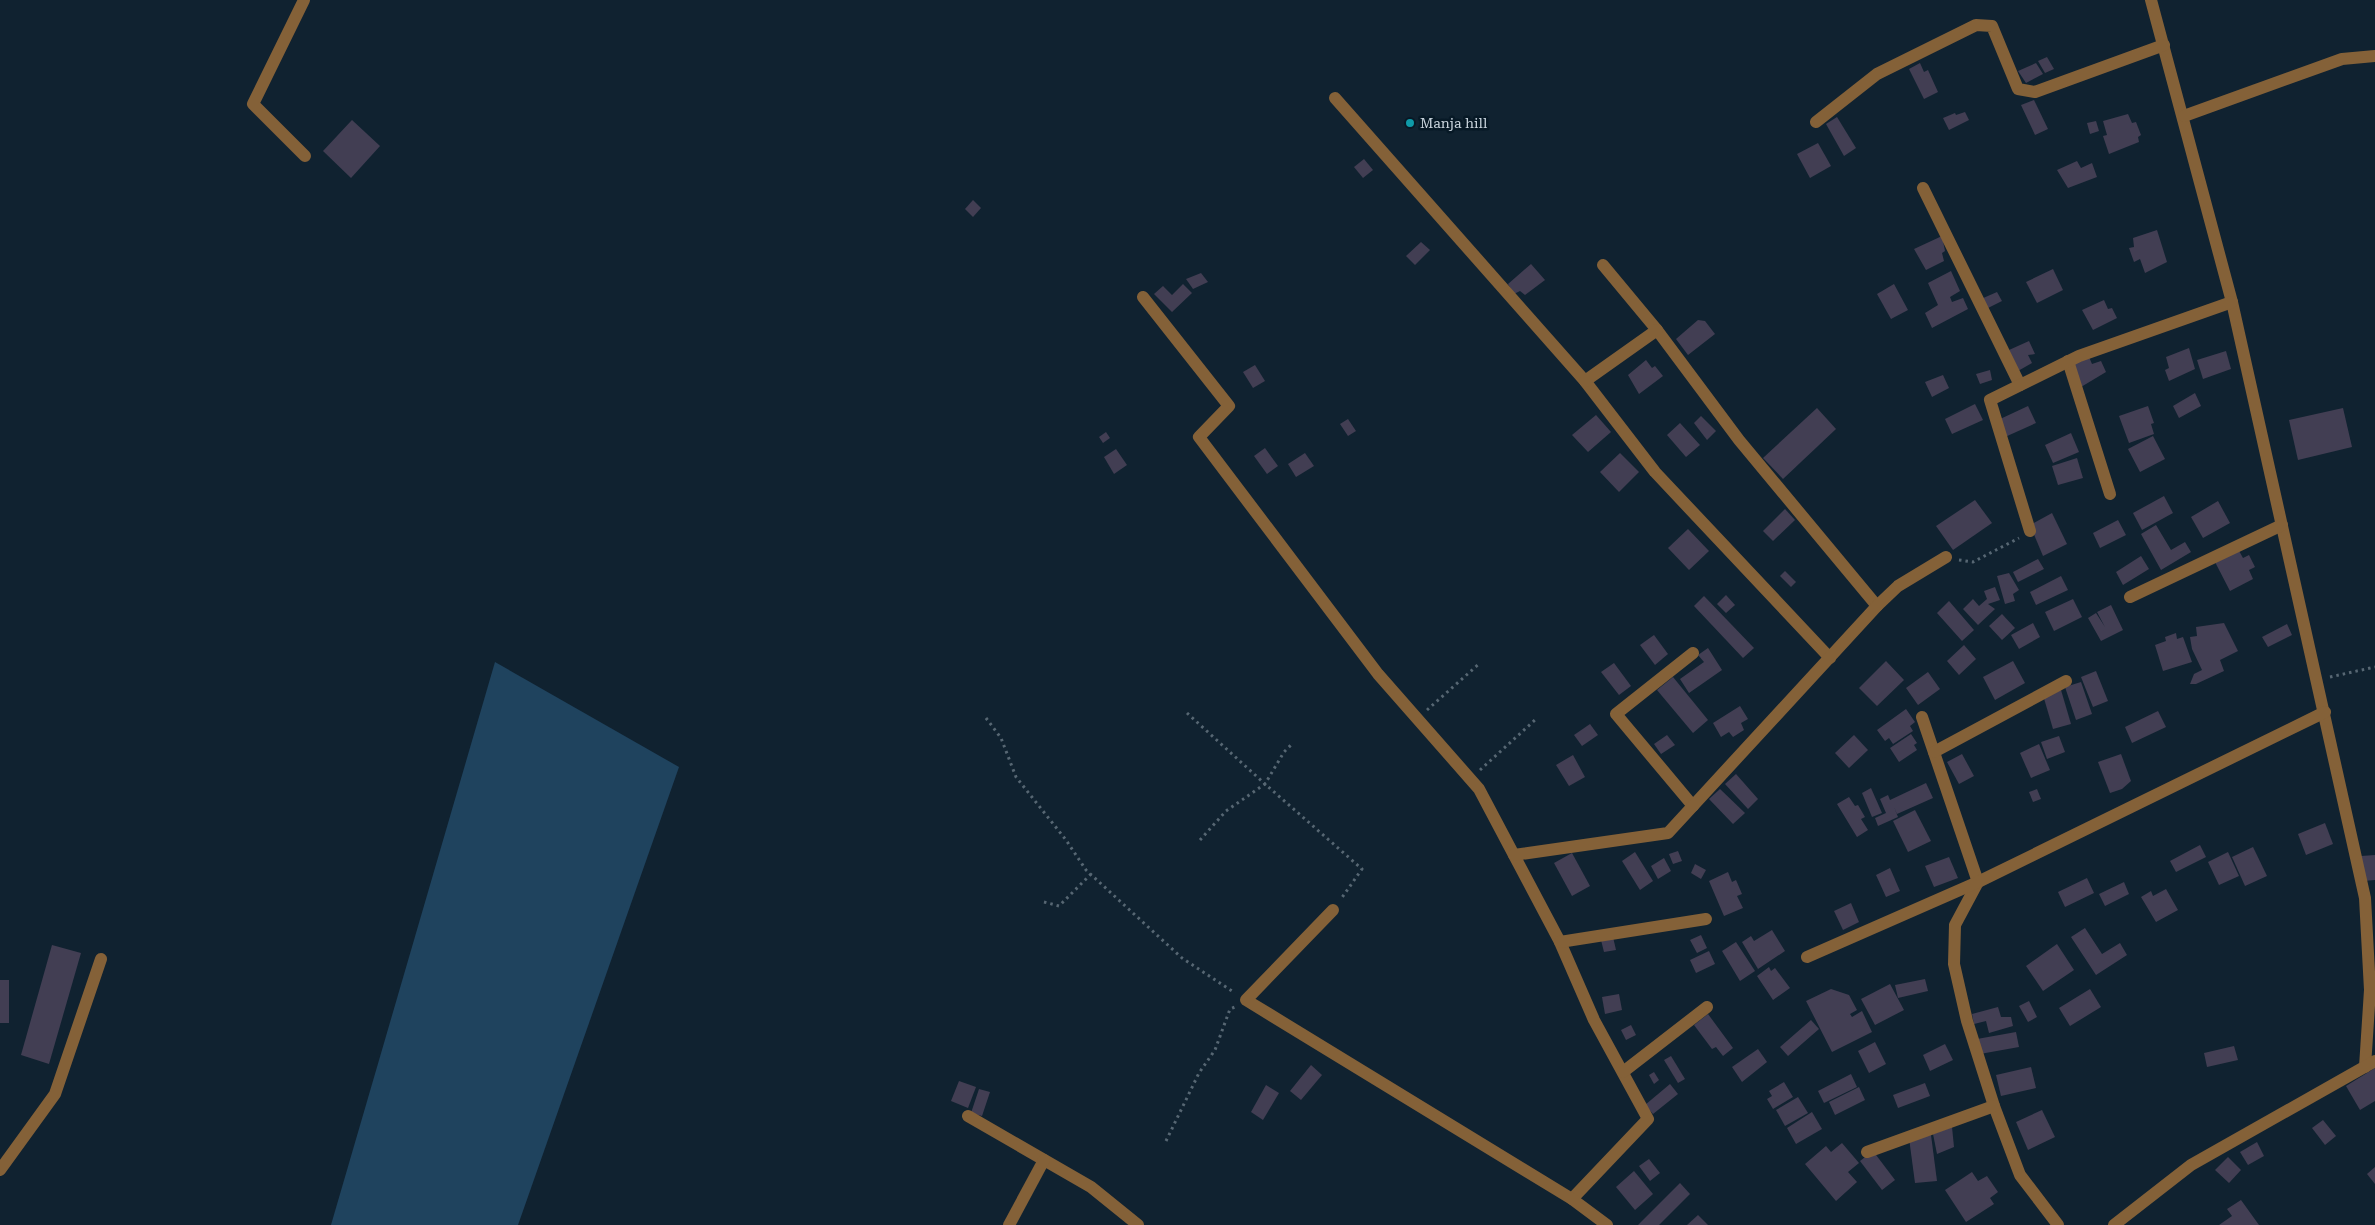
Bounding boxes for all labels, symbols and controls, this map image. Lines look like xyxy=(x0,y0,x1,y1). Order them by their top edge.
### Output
place label: Manja hill xyxy=(1420,115,1488,131)
marker: Manja hill xyxy=(1404,117,1416,129)

